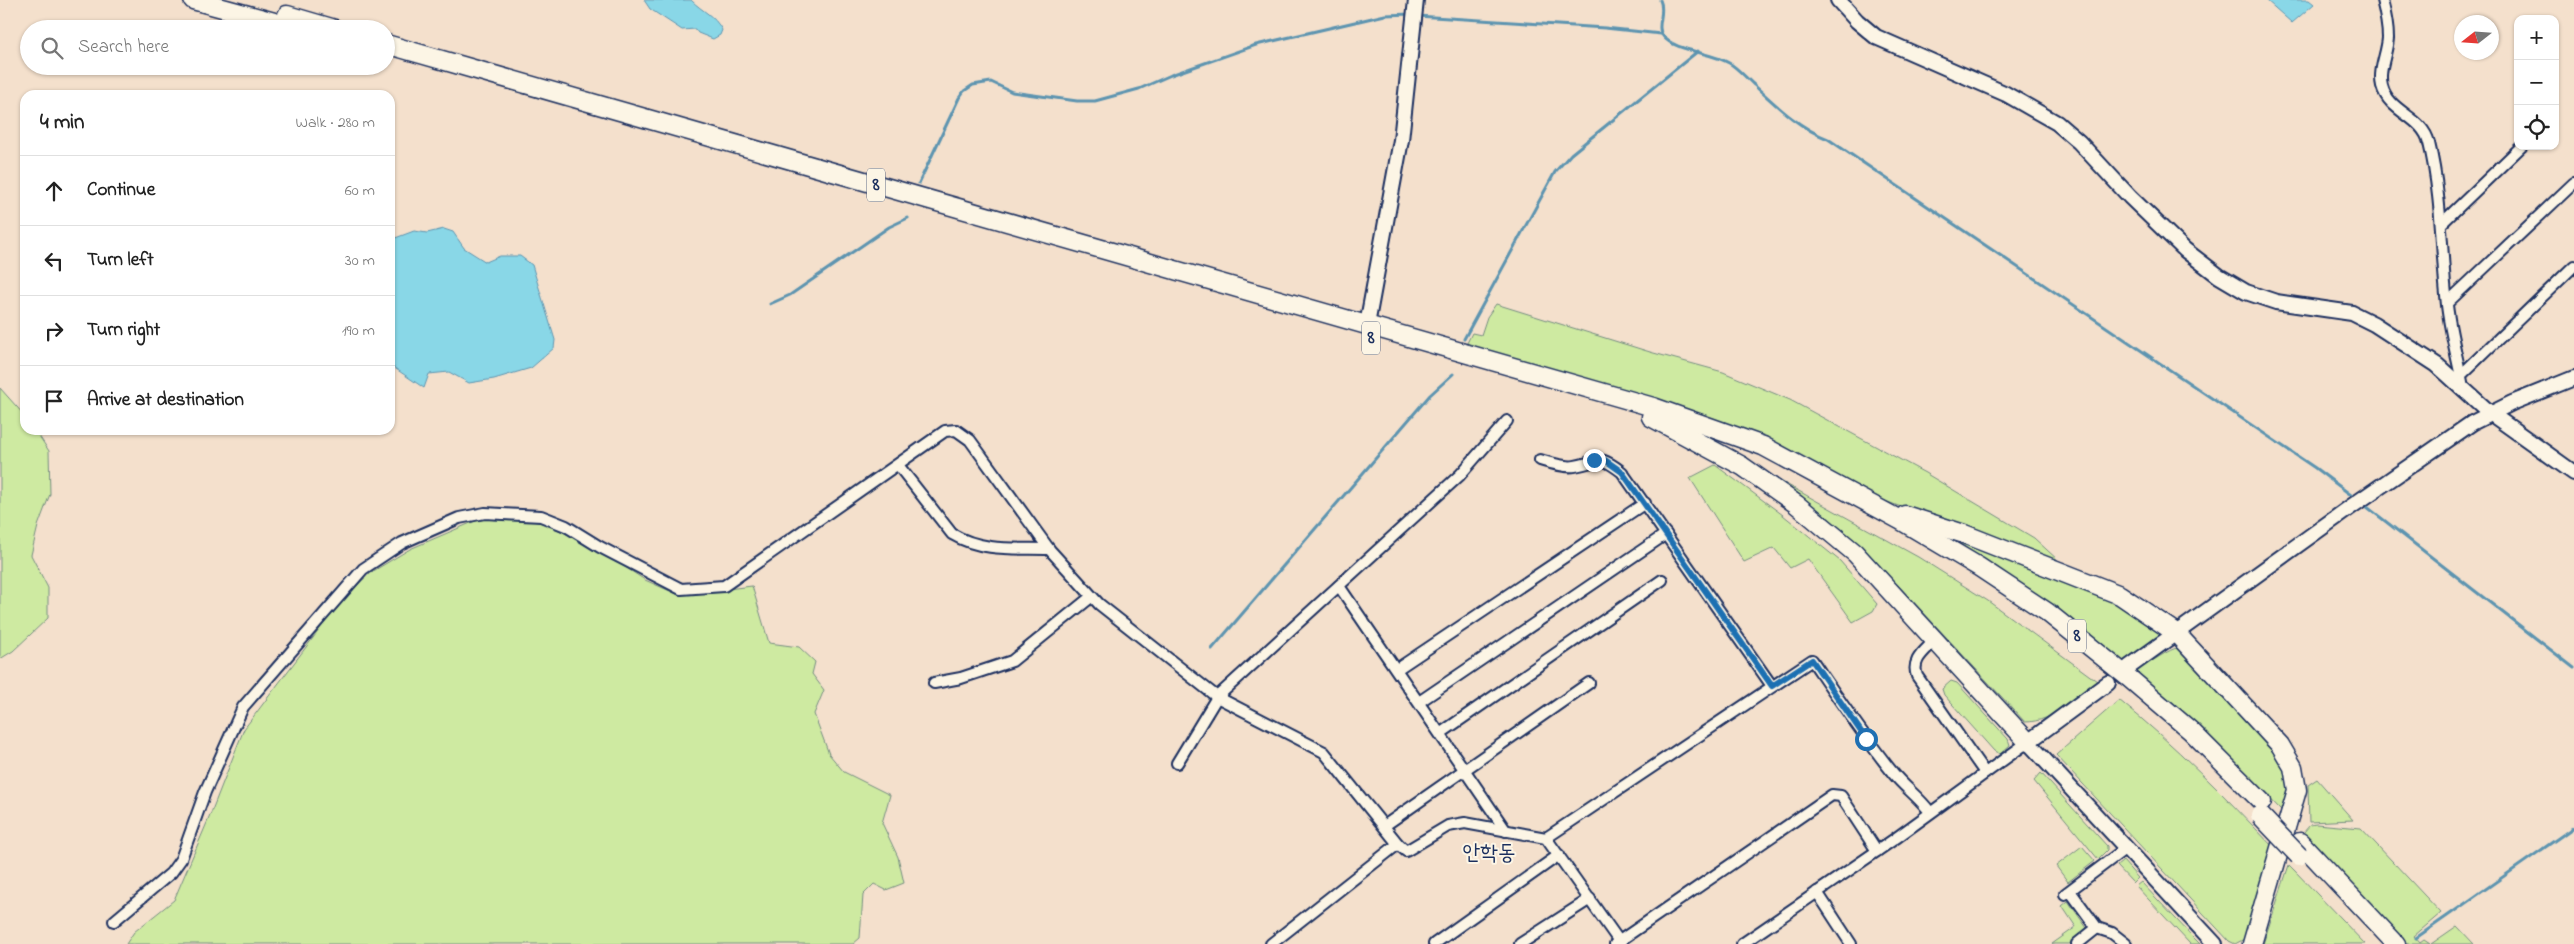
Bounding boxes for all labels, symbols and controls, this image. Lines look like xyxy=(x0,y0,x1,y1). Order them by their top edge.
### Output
north arrow xyxy=(2454,15,2499,60)
map controls xyxy=(2514,15,2559,150)
button: + xyxy=(2514,15,2559,60)
search box xyxy=(20,20,395,75)
icon: search xyxy=(38,34,66,62)
text: Search here xyxy=(78,34,169,61)
button: − xyxy=(2514,60,2559,105)
button: locate xyxy=(2514,105,2559,150)
text: 4 min xyxy=(40,108,84,138)
text: Walk · 280 m xyxy=(296,111,375,135)
road number: 8 xyxy=(867,168,885,202)
icon: ahead xyxy=(40,177,68,205)
text: Continue xyxy=(87,177,155,204)
text: 60 m xyxy=(345,179,375,203)
icon: left xyxy=(40,247,68,275)
text: Turn left xyxy=(87,247,154,274)
text: 30 m xyxy=(345,249,375,273)
icon: right xyxy=(40,317,68,345)
text: Turn right xyxy=(87,317,160,344)
text: 190 m xyxy=(342,319,375,343)
road number: 8 xyxy=(1362,322,1380,354)
icon: arrive xyxy=(40,387,68,415)
text: Arrive at destination xyxy=(87,387,244,414)
route end xyxy=(1583,449,1606,472)
road number: 8 xyxy=(2068,620,2086,652)
route start xyxy=(1855,728,1878,751)
district label: 안학동 xyxy=(1462,838,1516,870)

